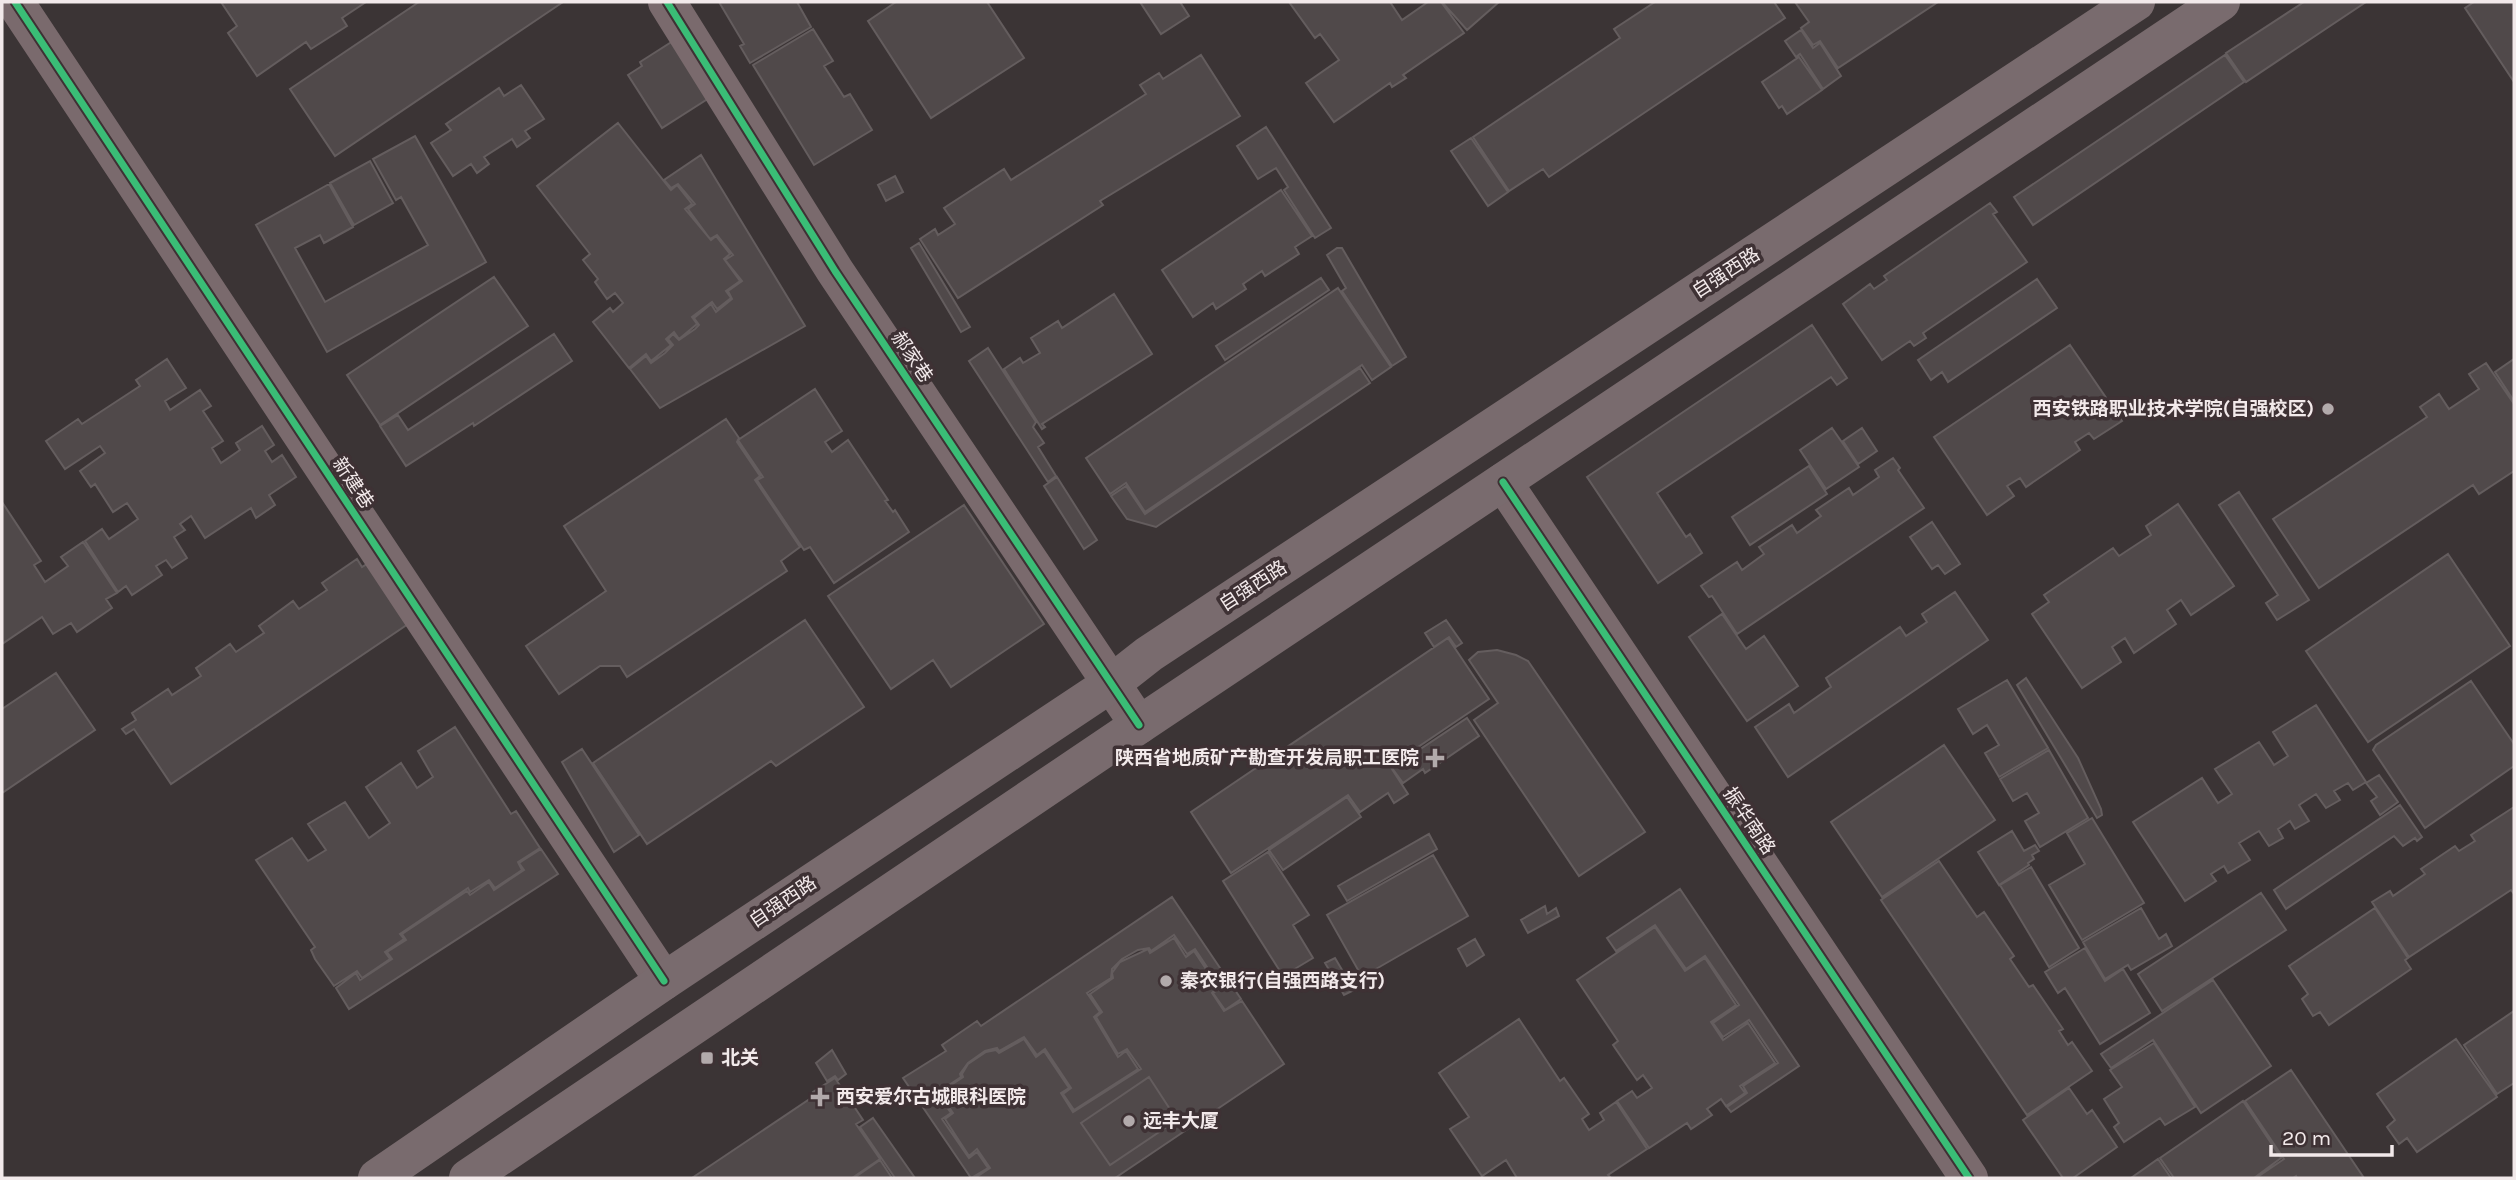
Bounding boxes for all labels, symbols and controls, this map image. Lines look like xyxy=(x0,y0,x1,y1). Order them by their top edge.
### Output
street label: 自强西路 xyxy=(1688,243,1764,303)
street label: 郝家巷 xyxy=(887,327,937,387)
place label: 西安铁路职业技术学院(自强校区) xyxy=(2033,398,2314,420)
marker: 西安铁路职业技术学院(自强校区) xyxy=(2320,401,2336,417)
street label: 新建巷 xyxy=(328,453,378,513)
street label: 自强西路 xyxy=(1215,556,1291,616)
place label: 陕西省地质矿产勘查开发局职工医院 xyxy=(1115,747,1419,769)
marker: 陕西省地质矿产勘查开发局职工医院 xyxy=(1425,748,1445,768)
street label: 振华南路 xyxy=(1719,783,1779,859)
street label: 自强西路 xyxy=(745,872,821,932)
place label: 秦农银行(自强西路支行) xyxy=(1180,970,1385,992)
marker: 秦农银行(自强西路支行) xyxy=(1158,973,1174,989)
place label: 北关 xyxy=(721,1047,759,1069)
marker: 北关 xyxy=(699,1050,715,1066)
place label: 西安爱尔古城眼科医院 xyxy=(836,1086,1026,1108)
marker: 西安爱尔古城眼科医院 xyxy=(810,1087,830,1107)
place label: 远丰大厦 xyxy=(1143,1110,1219,1132)
marker: 远丰大厦 xyxy=(1121,1113,1137,1129)
scale bar xyxy=(2271,1114,2392,1158)
text: 20 m xyxy=(2282,1126,2331,1150)

